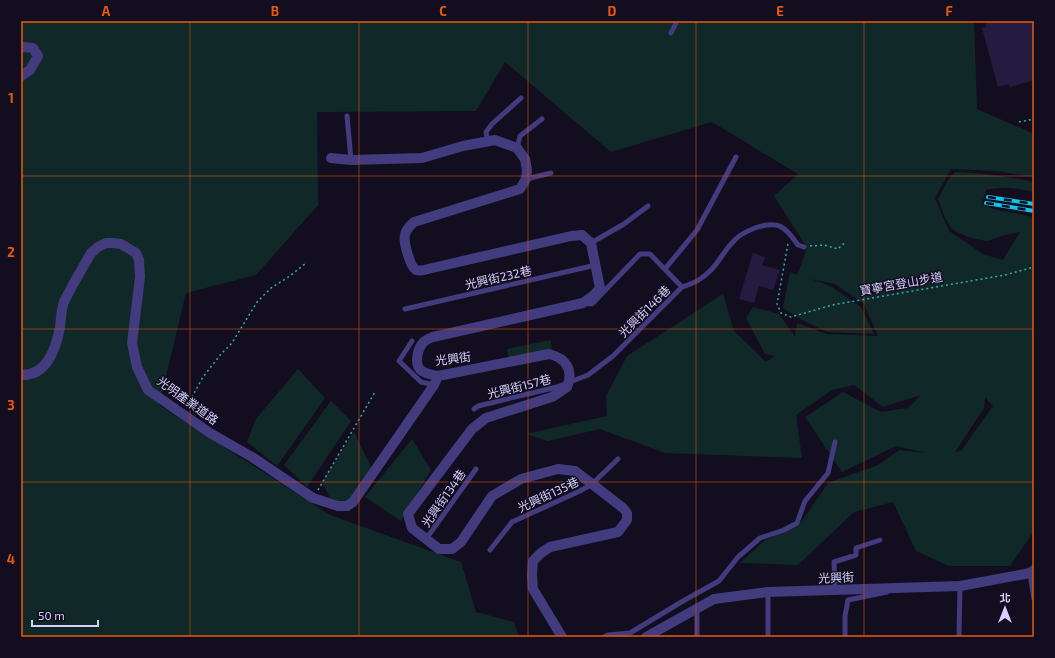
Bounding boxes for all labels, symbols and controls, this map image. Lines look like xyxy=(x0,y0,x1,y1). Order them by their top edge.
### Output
text: A xyxy=(102,3,111,19)
text: B xyxy=(271,3,279,19)
text: C xyxy=(439,3,447,19)
text: D xyxy=(608,3,617,19)
text: E xyxy=(776,3,784,19)
text: F xyxy=(945,3,953,19)
text: 1 xyxy=(8,90,14,106)
text: 2 xyxy=(7,244,15,260)
street label: 光興街232巷 xyxy=(463,263,533,291)
street label: 寶寧宮登山步道 xyxy=(858,269,944,297)
street label: 光興街146巷 xyxy=(615,282,673,340)
street label: 光興街 xyxy=(434,349,472,367)
street label: 光興街157巷 xyxy=(486,371,552,401)
street label: 光明產業道路 xyxy=(155,373,221,427)
text: 3 xyxy=(7,397,15,413)
street label: 光興街134巷 xyxy=(418,467,468,529)
street label: 光興街135巷 xyxy=(515,474,581,514)
text: 4 xyxy=(7,551,15,567)
street label: 光興街 xyxy=(818,569,854,585)
north arrow xyxy=(985,588,1025,628)
text: 北 xyxy=(1000,591,1011,604)
scale bar xyxy=(32,602,98,628)
text: 50 m xyxy=(38,608,65,622)

